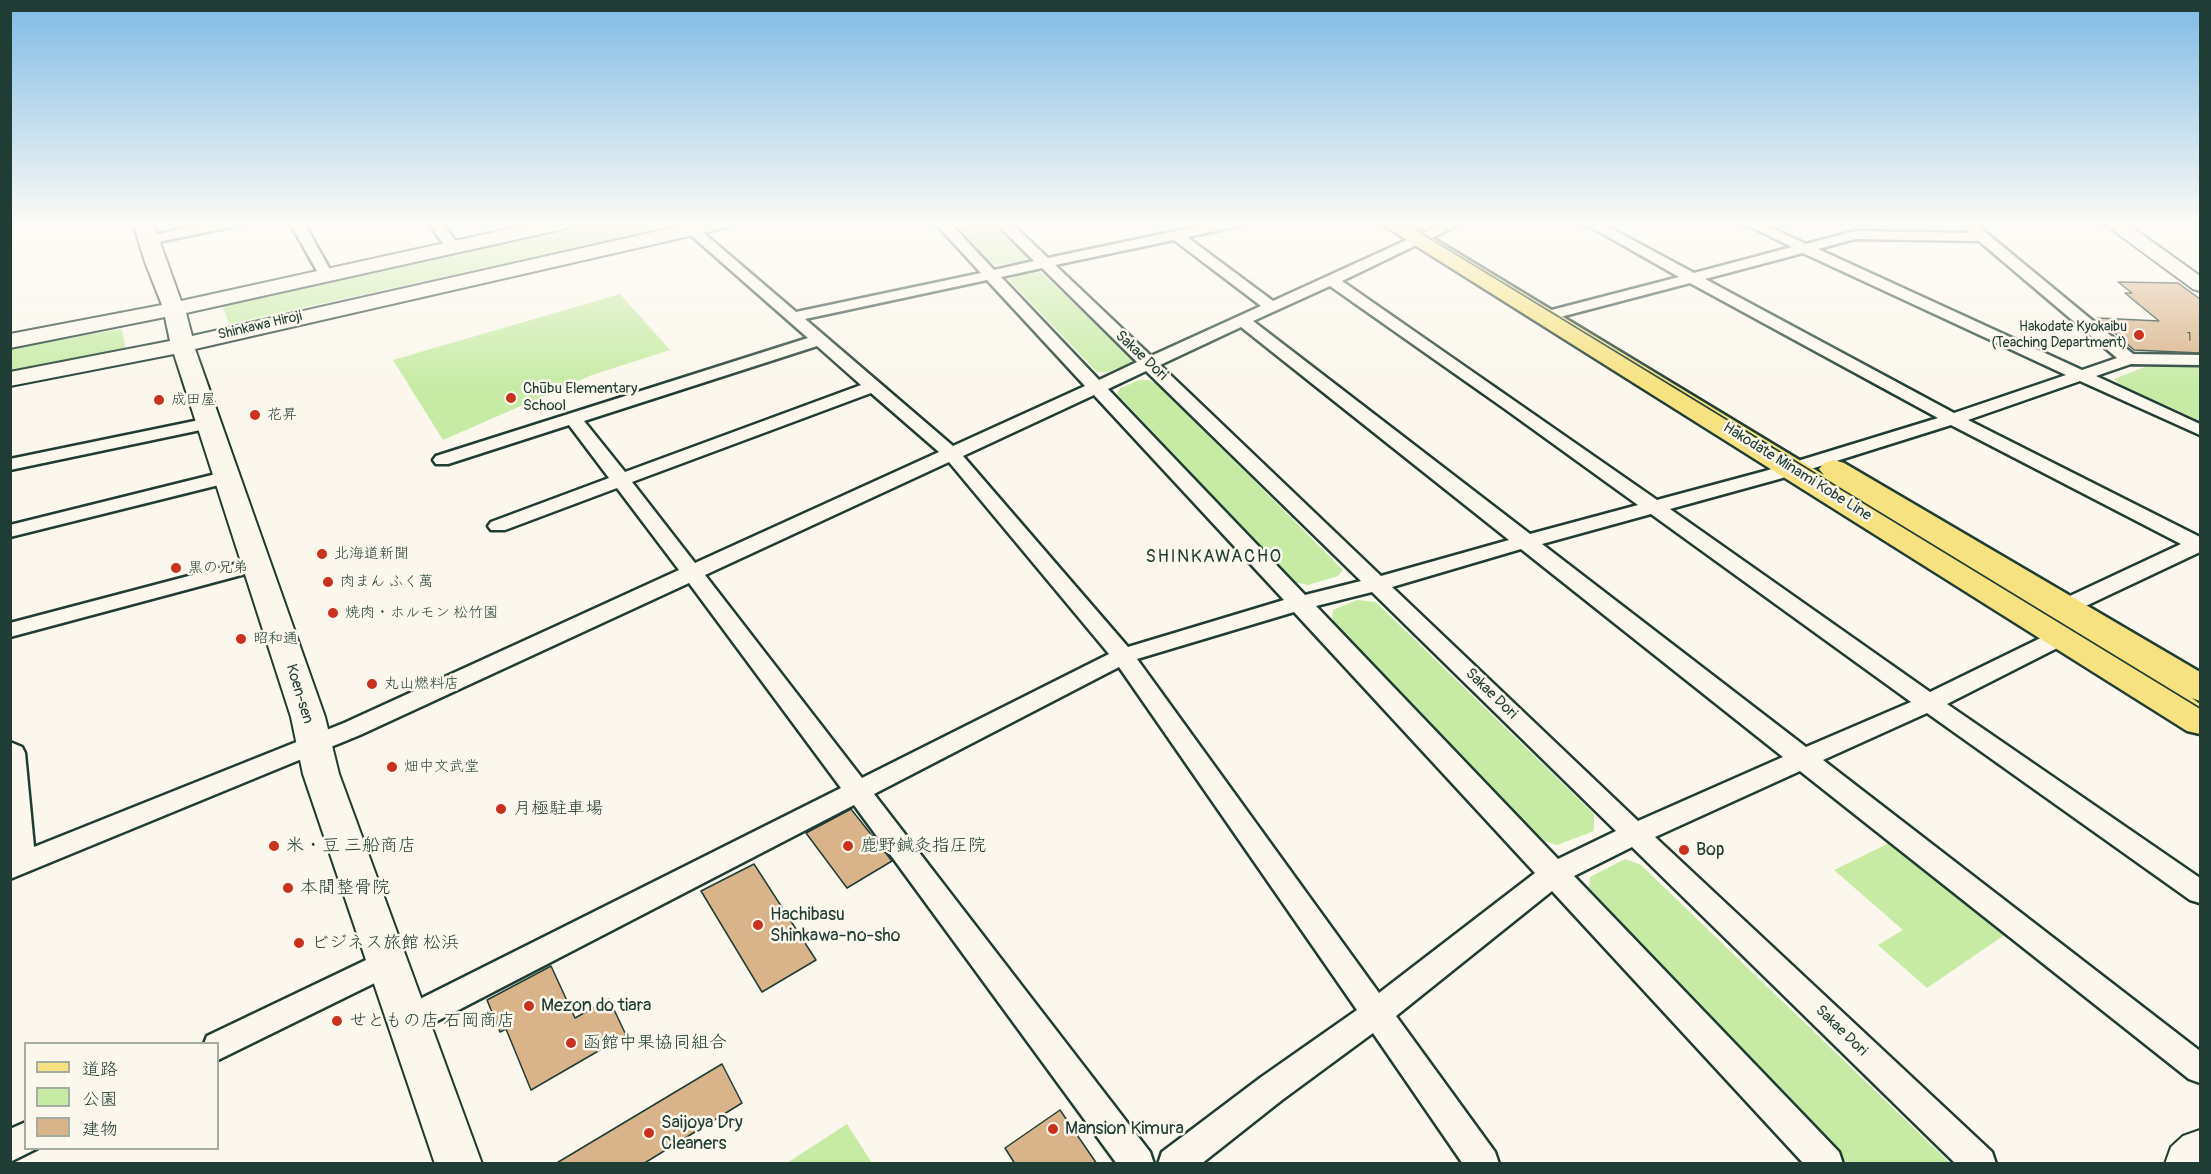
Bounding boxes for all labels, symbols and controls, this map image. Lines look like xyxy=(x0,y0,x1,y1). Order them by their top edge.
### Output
street label: Shinkawa Hiroji xyxy=(216,308,304,344)
place label: Hakodate Kyokaibu (Teaching Department) xyxy=(1991,319,2127,352)
street label: Sakae Dori xyxy=(1111,327,1171,385)
marker: Hakodate Kyokaibu (Teaching Department) xyxy=(2132,328,2146,342)
house number: 1 xyxy=(2187,331,2191,345)
place label: Chūbu Elementary School xyxy=(523,380,637,415)
place label: 成田屋 xyxy=(171,391,216,409)
marker: Chūbu Elementary School xyxy=(504,391,518,405)
marker: 成田屋 xyxy=(152,393,166,407)
place label: 花昇 xyxy=(267,406,297,424)
marker: 花昇 xyxy=(248,408,262,422)
street label: Hakodate Minami Kobe Line xyxy=(1720,419,1874,525)
place label: 北海道新聞 xyxy=(334,545,409,563)
district label: SHINKAWACHO xyxy=(1146,546,1282,568)
marker: 北海道新聞 xyxy=(315,547,329,561)
place label: 黒の兄弟 xyxy=(188,559,248,577)
marker: 黒の兄弟 xyxy=(169,561,183,575)
place label: 肉まん ふく萬 xyxy=(340,573,433,591)
marker: 肉まん ふく萬 xyxy=(321,575,335,589)
place label: 焼肉・ホルモン 松竹園 xyxy=(345,604,498,622)
marker: 焼肉・ホルモン 松竹園 xyxy=(326,606,340,620)
place label: 昭和通 xyxy=(253,630,298,648)
marker: 昭和通 xyxy=(234,632,248,646)
street label: Koen-sen xyxy=(281,662,317,726)
street label: Sakae Dori xyxy=(1461,665,1521,723)
place label: 丸山燃料店 xyxy=(384,675,459,693)
marker: 丸山燃料店 xyxy=(365,677,379,691)
place label: 畑中文武堂 xyxy=(404,758,479,776)
marker: 畑中文武堂 xyxy=(385,760,399,774)
place label: 月極駐車場 xyxy=(513,798,603,820)
marker: 月極駐車場 xyxy=(494,802,508,816)
place label: 米・豆 三船商店 xyxy=(286,835,416,857)
place label: 鹿野鍼灸指圧院 xyxy=(860,835,986,857)
marker: 米・豆 三船商店 xyxy=(267,839,281,853)
marker: 鹿野鍼灸指圧院 xyxy=(841,839,855,853)
place label: Bop xyxy=(1696,839,1725,861)
marker: Bop xyxy=(1677,843,1691,857)
place label: 本間整骨院 xyxy=(300,877,390,899)
marker: 本間整骨院 xyxy=(281,881,295,895)
place label: Hachibasu Shinkawa-no-sho xyxy=(770,904,900,946)
marker: Hachibasu Shinkawa-no-sho xyxy=(751,918,765,932)
place label: ビジネス旅館 松浜 xyxy=(311,932,459,954)
marker: ビジネス旅館 松浜 xyxy=(292,936,306,950)
place label: Mezon do tiara xyxy=(541,995,651,1017)
marker: Mezon do tiara xyxy=(522,999,536,1013)
street label: Sakae Dori xyxy=(1811,1002,1871,1060)
place label: せともの店 石岡商店 xyxy=(349,1010,515,1032)
marker: せともの店 石岡商店 xyxy=(330,1014,344,1028)
place label: 函館中果協同組合 xyxy=(583,1032,727,1054)
marker: 函館中果協同組合 xyxy=(564,1036,578,1050)
legend xyxy=(24,1042,219,1150)
text: 道路 xyxy=(82,1058,118,1081)
text: 公園 xyxy=(82,1088,118,1111)
place label: Saijoya Dry Cleaners xyxy=(661,1112,743,1154)
text: 建物 xyxy=(82,1118,118,1141)
place label: Mansion Kimura xyxy=(1065,1118,1184,1140)
marker: Mansion Kimura xyxy=(1046,1122,1060,1136)
marker: Saijoya Dry Cleaners xyxy=(642,1126,656,1140)

